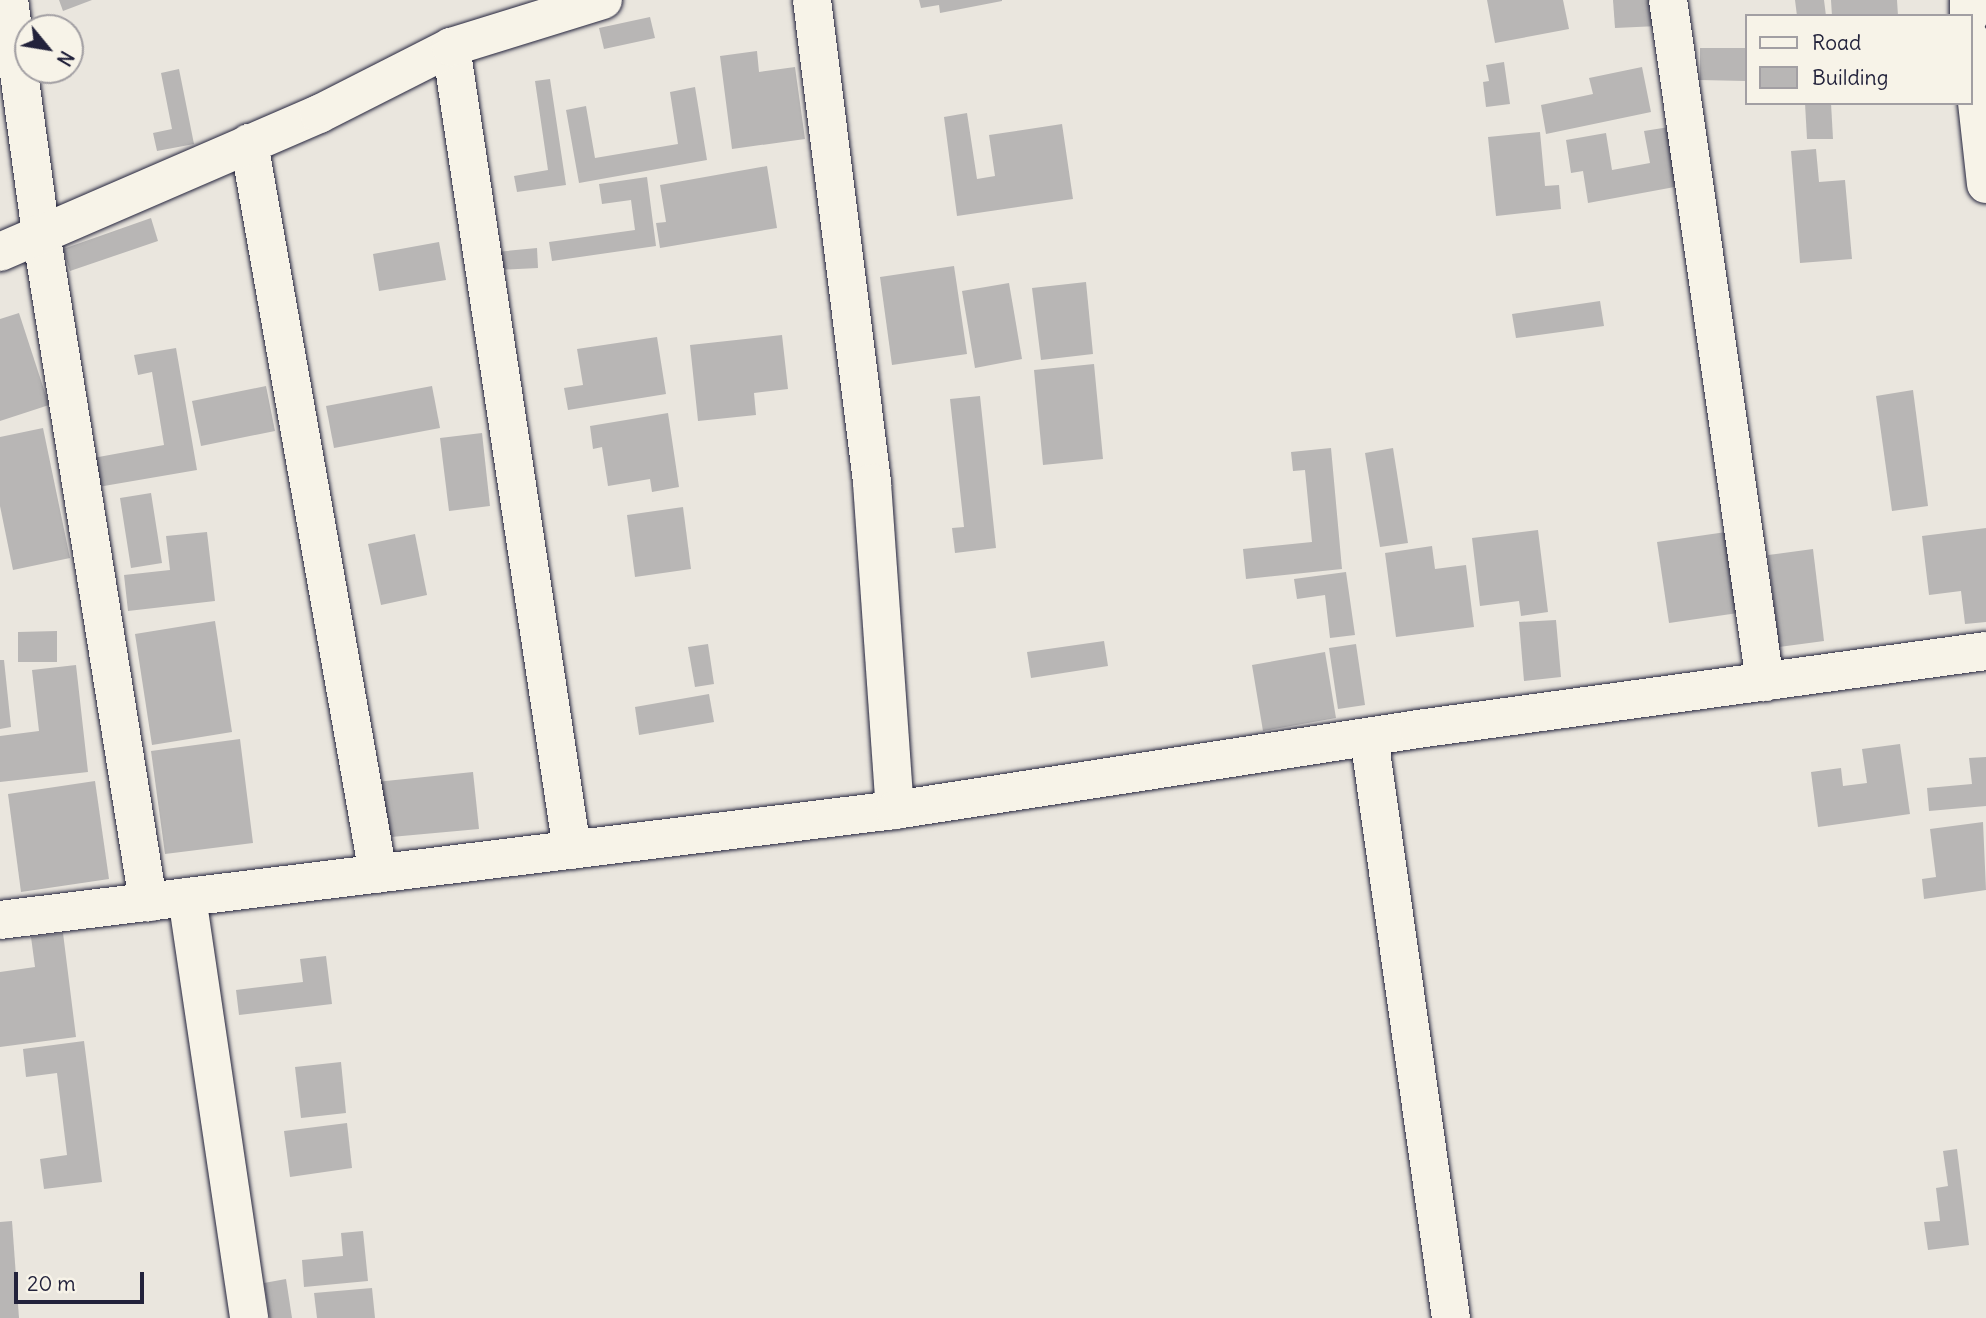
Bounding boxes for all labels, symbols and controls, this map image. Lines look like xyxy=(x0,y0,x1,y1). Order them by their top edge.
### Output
north arrow xyxy=(14,14,84,84)
legend xyxy=(1744,14,1972,105)
text: Road xyxy=(1812,29,1861,56)
text: N xyxy=(52,47,79,70)
text: Building xyxy=(1812,64,1888,91)
scale bar xyxy=(18,1258,147,1302)
text: 20 m xyxy=(27,1270,76,1297)

